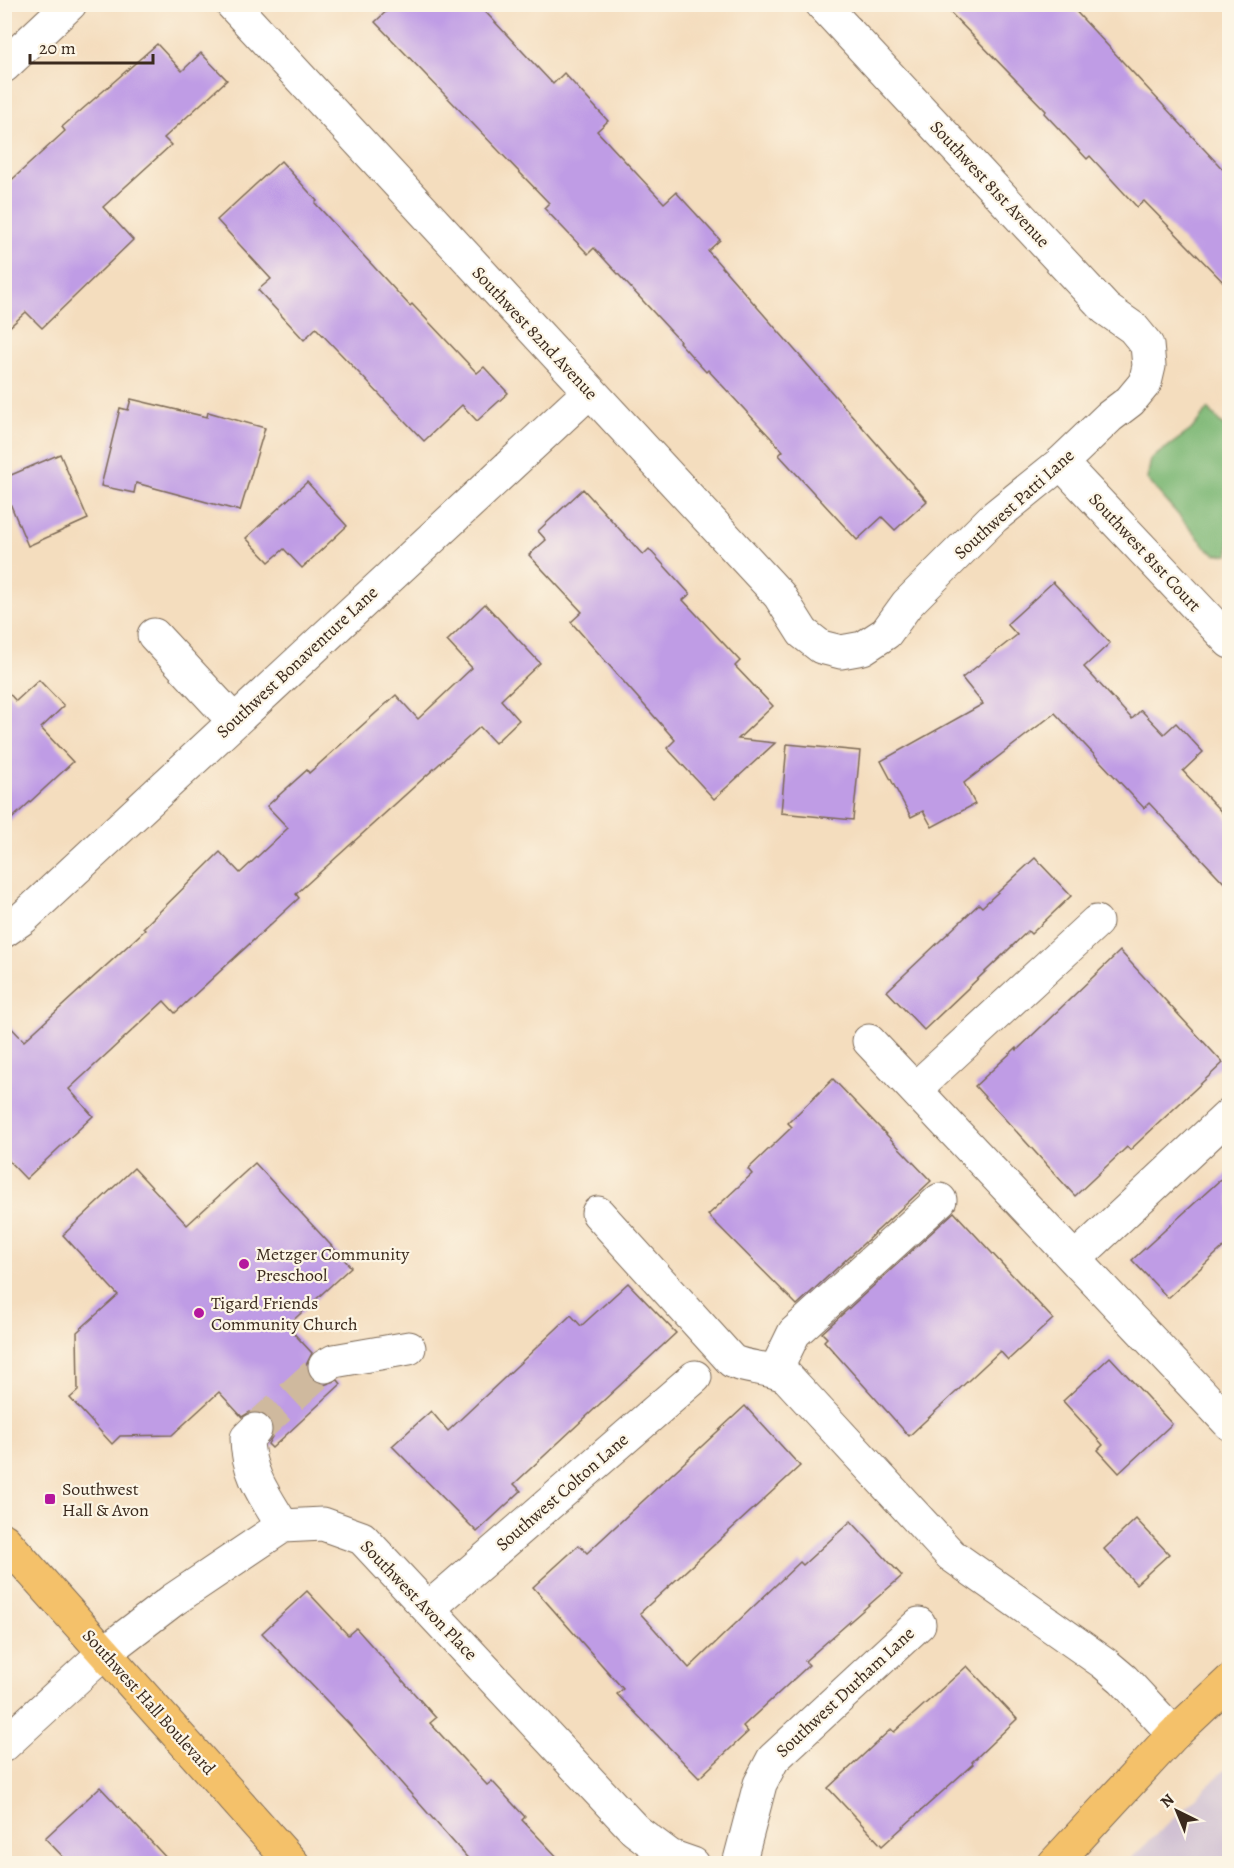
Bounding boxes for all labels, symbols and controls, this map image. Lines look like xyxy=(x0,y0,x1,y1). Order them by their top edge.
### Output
scale bar xyxy=(30,27,153,65)
text: 20 m xyxy=(39,36,76,60)
street label: Southwest 81st Avenue xyxy=(925,115,1055,253)
street label: Southwest 82nd Avenue xyxy=(467,261,603,405)
street label: Southwest Patti Lane xyxy=(949,443,1079,565)
street label: Southwest 81st Court xyxy=(1084,487,1206,617)
street label: Southwest Bonaventure Lane xyxy=(211,581,383,743)
place label: Metzger Community Preschool xyxy=(256,1242,410,1287)
marker: Metzger Community Preschool xyxy=(237,1257,251,1271)
place label: Tigard Friends Community Church xyxy=(211,1291,358,1336)
marker: Tigard Friends Community Church xyxy=(192,1306,206,1320)
street label: Southwest Colton Lane xyxy=(491,1428,633,1556)
place label: Southwest Hall & Avon xyxy=(62,1477,149,1522)
marker: Southwest Hall & Avon xyxy=(43,1492,57,1506)
street label: Southwest Avon Place xyxy=(355,1535,483,1665)
street label: Southwest Durham Lane xyxy=(770,1621,920,1763)
street label: Southwest Hall Boulevard xyxy=(77,1624,221,1780)
north arrow xyxy=(1147,1781,1207,1841)
text: N xyxy=(1156,1789,1179,1813)

